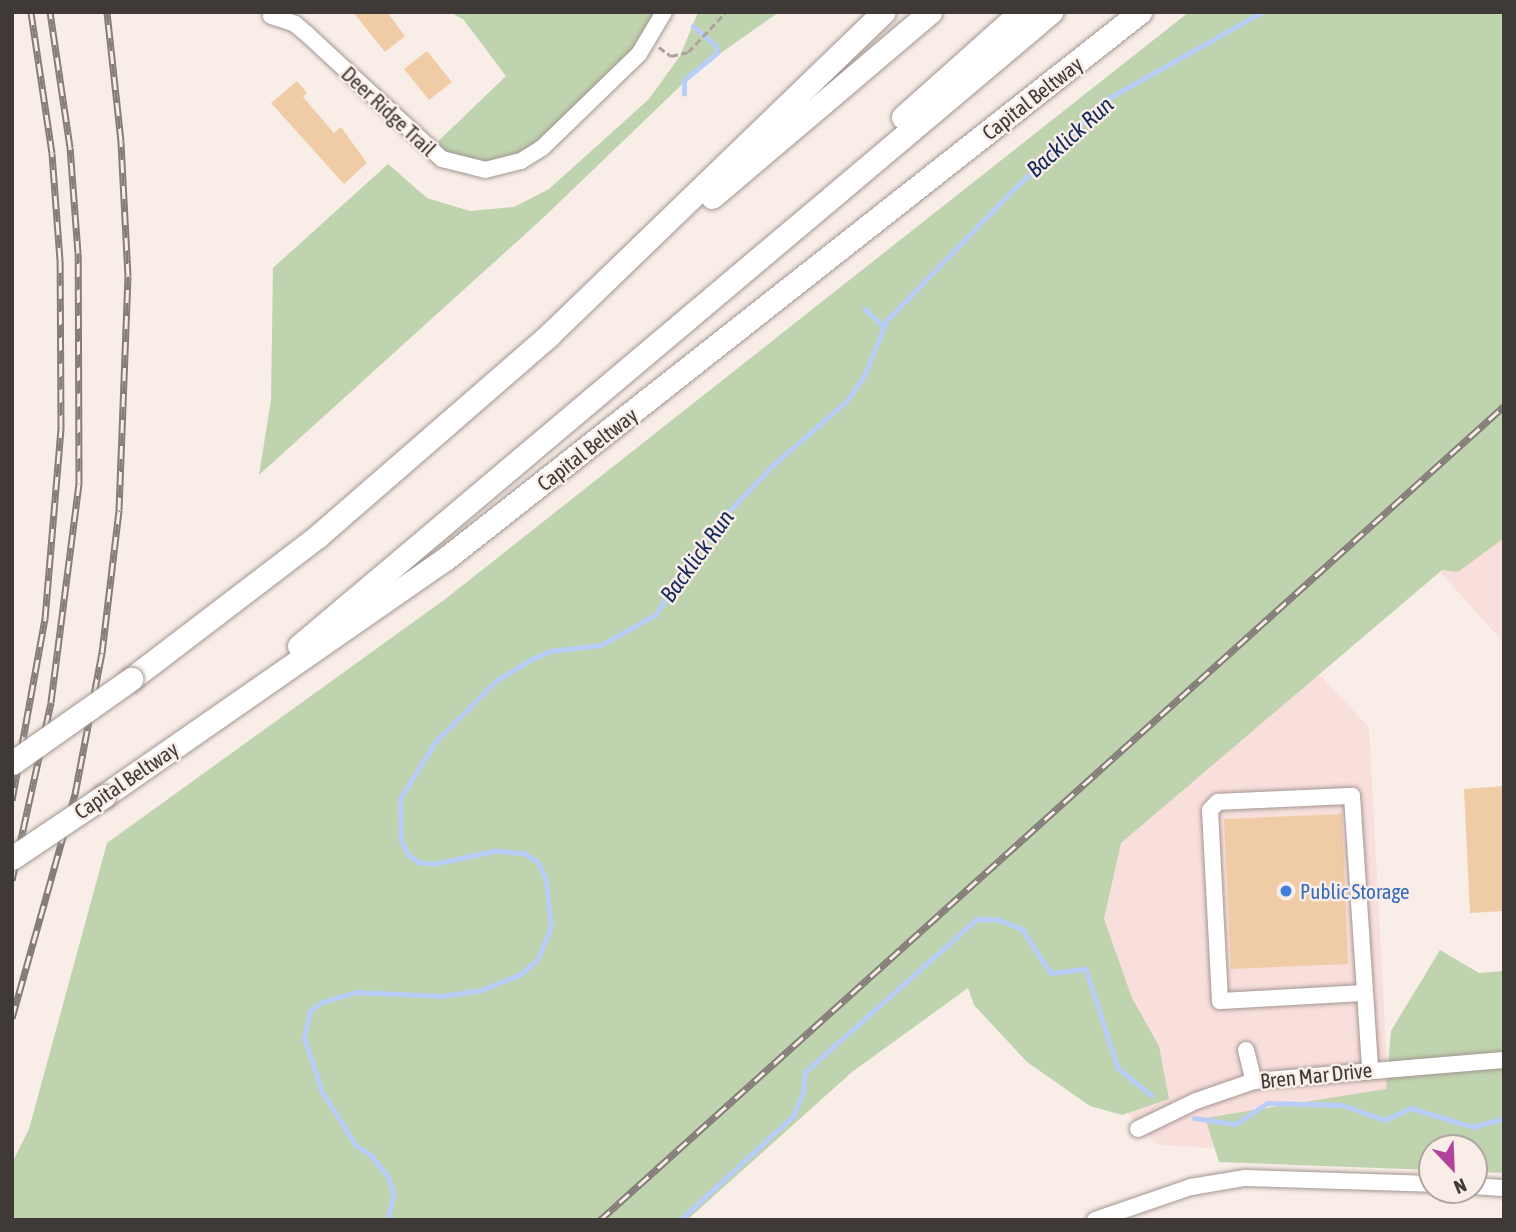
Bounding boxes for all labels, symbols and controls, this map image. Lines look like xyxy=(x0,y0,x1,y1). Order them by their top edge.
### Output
street label: Capital Beltway xyxy=(977,51,1087,145)
street label: Deer Ridge Trail xyxy=(337,61,441,161)
water label: Backlick Run xyxy=(1021,91,1119,183)
street label: Capital Beltway xyxy=(532,402,642,496)
water label: Backlick Run xyxy=(654,505,740,607)
street label: Capital Beltway xyxy=(69,736,183,824)
place label: Public Storage xyxy=(1300,878,1410,904)
marker: Public Storage xyxy=(1278,883,1294,899)
street label: Bren Mar Drive xyxy=(1259,1057,1373,1093)
north arrow xyxy=(1418,1134,1488,1204)
text: N xyxy=(1451,1174,1470,1199)

